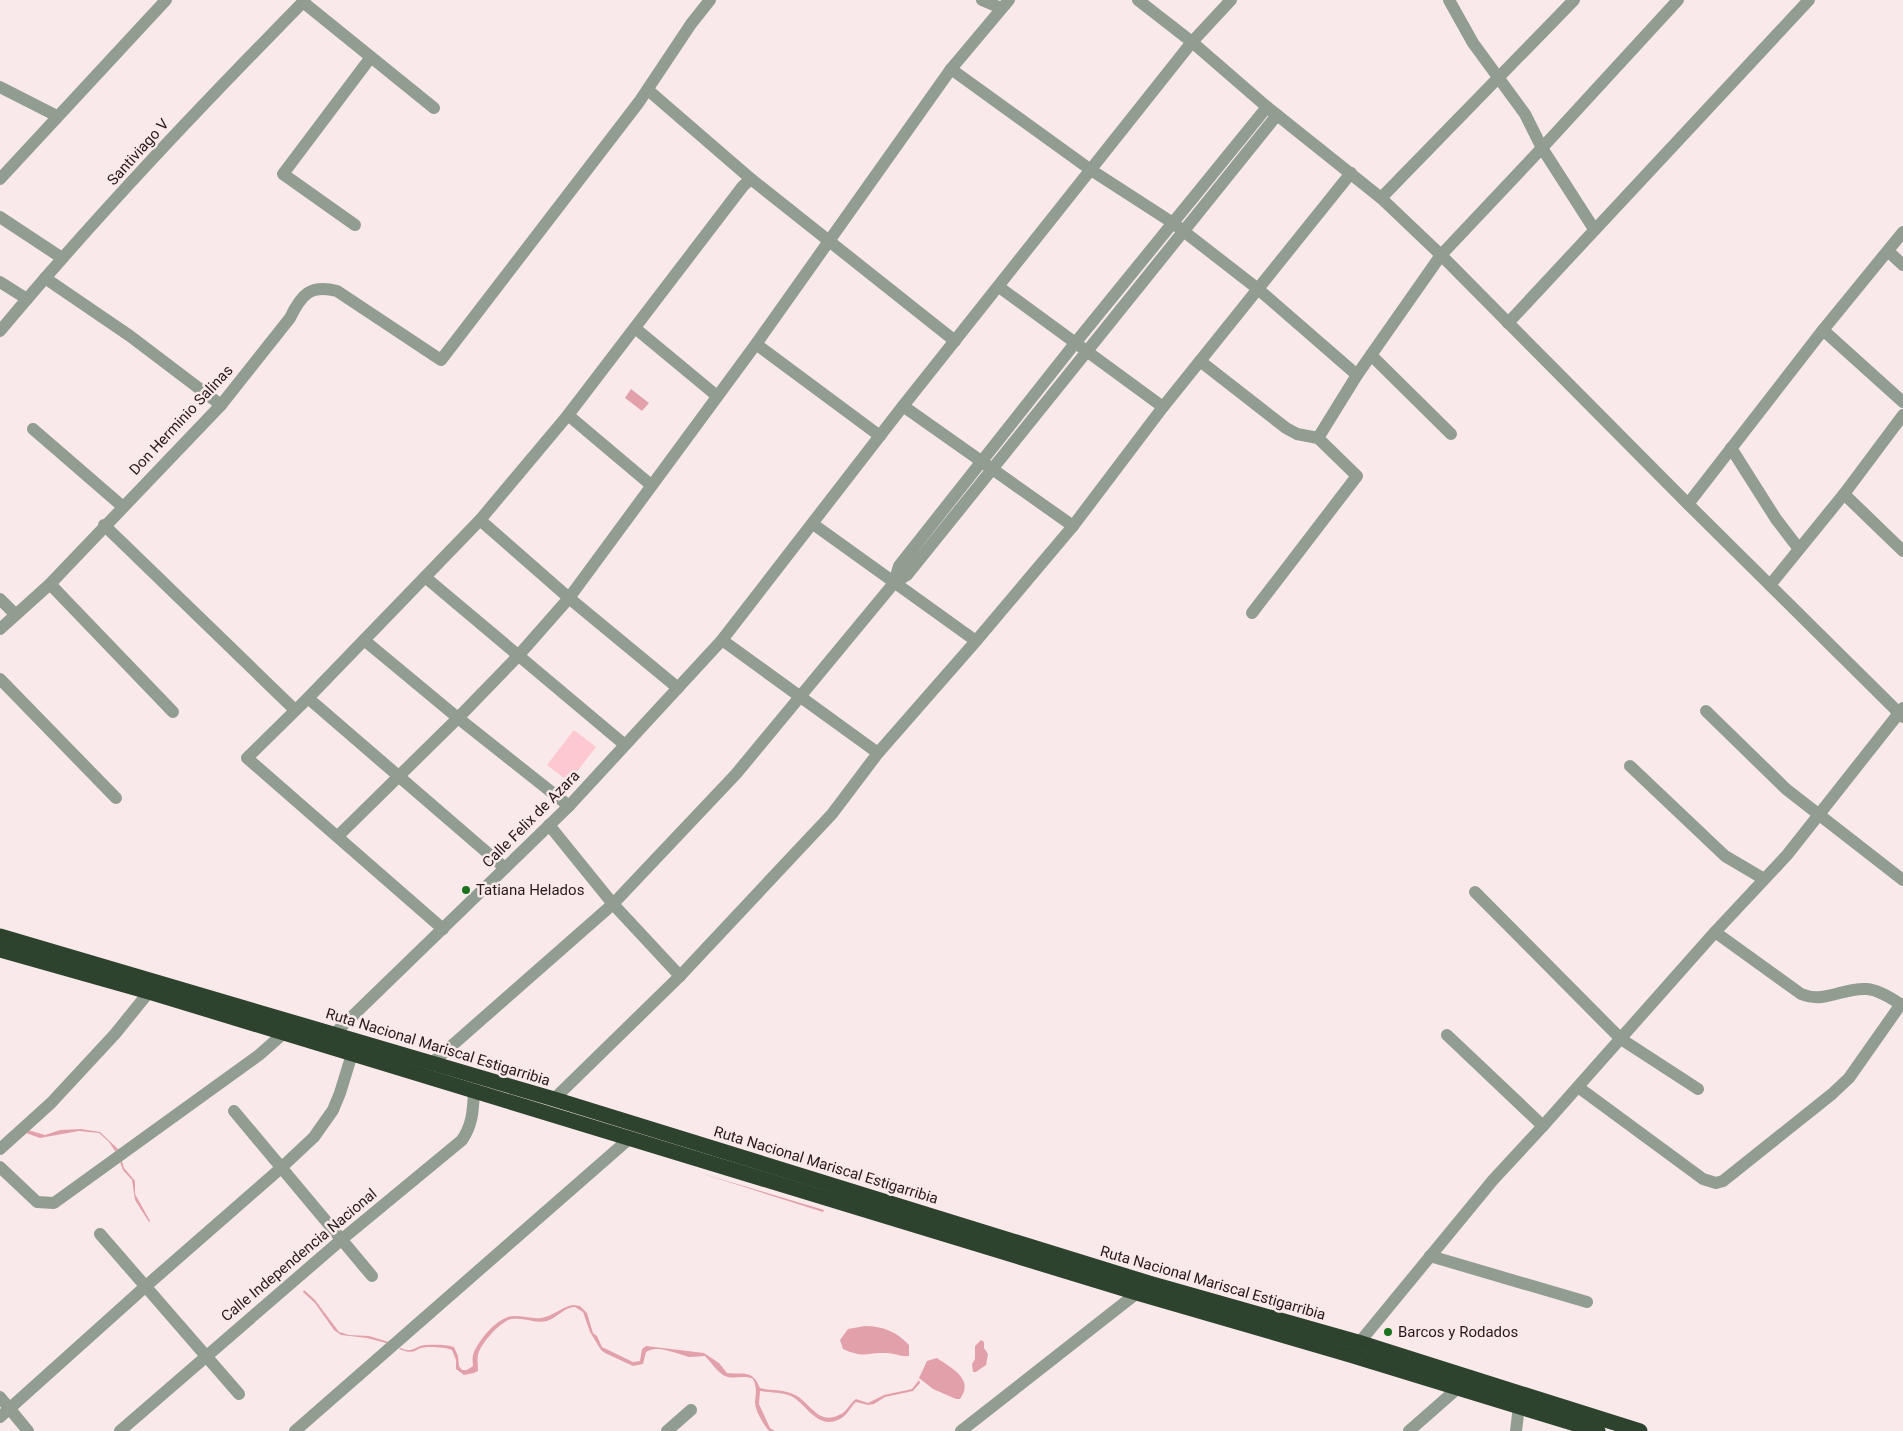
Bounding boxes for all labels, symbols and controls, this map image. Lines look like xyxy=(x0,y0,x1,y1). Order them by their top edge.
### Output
street label: Santiviago V xyxy=(103,115,173,189)
street label: Don Herminio Salinas xyxy=(125,361,237,479)
street label: Calle Felix de Azara xyxy=(479,767,583,871)
place label: Tatiana Helados xyxy=(476,881,584,899)
marker: Tatiana Helados xyxy=(460,884,472,896)
street label: Ruta Nacional Mariscal Estigarribia xyxy=(324,1004,552,1090)
street label: Ruta Nacional Mariscal Estigarribia xyxy=(712,1122,940,1208)
street label: Calle Independencia Nacional xyxy=(218,1185,380,1325)
street label: Ruta Nacional Mariscal Estigarribia xyxy=(1098,1242,1328,1324)
place label: Barcos y Rodados xyxy=(1398,1323,1518,1341)
marker: Barcos y Rodados xyxy=(1382,1326,1394,1338)

